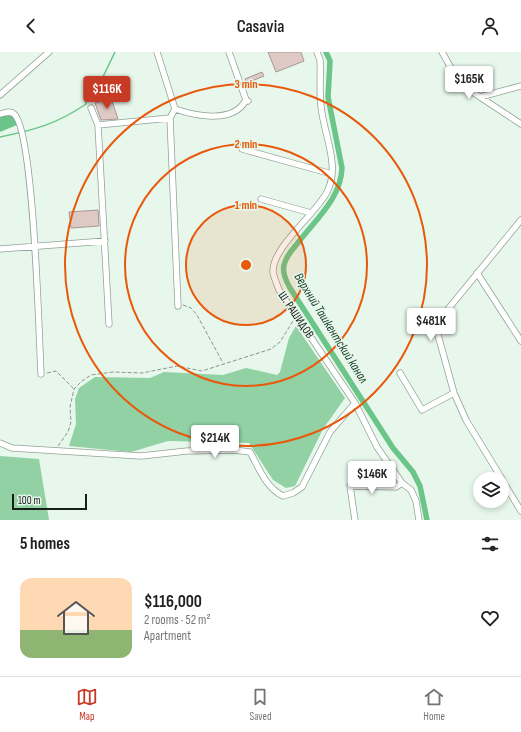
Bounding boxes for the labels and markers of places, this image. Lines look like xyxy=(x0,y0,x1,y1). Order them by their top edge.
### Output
pin: $165K xyxy=(441,66,497,100)
pin: $116K xyxy=(79,76,135,110)
centre of rings xyxy=(239,258,253,272)
pin: $481K xyxy=(403,308,459,342)
pin: $214K xyxy=(187,425,243,459)
pin: $146K xyxy=(344,461,400,495)

